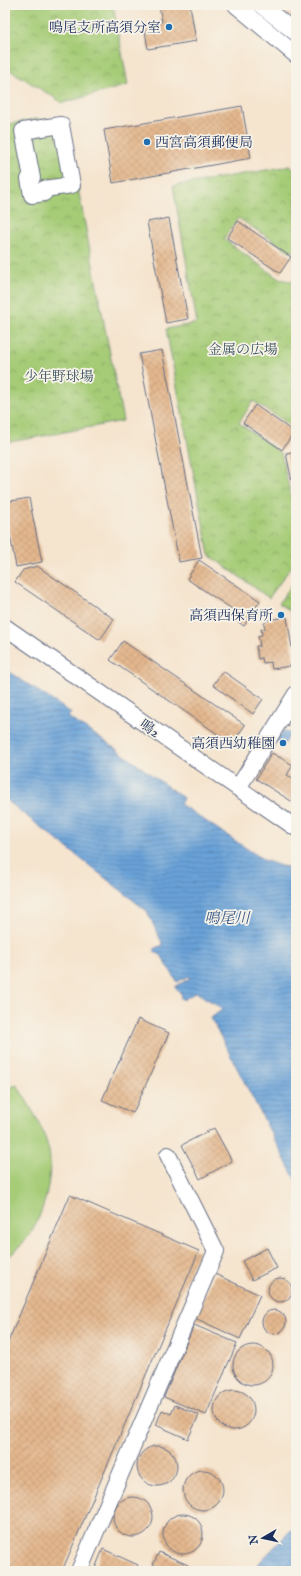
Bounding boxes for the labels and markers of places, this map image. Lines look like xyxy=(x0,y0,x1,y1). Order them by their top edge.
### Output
place label: 鳴尾支所高須分室 xyxy=(49,19,161,37)
marker: 鳴尾支所高須分室 xyxy=(164,22,174,32)
place label: 西宮高須郵便局 xyxy=(155,134,253,152)
marker: 西宮高須郵便局 xyxy=(142,137,152,147)
place label: 高須西保育所 xyxy=(189,607,273,625)
marker: 高須西保育所 xyxy=(276,610,286,620)
place label: 高須西幼稚園 xyxy=(191,735,275,753)
marker: 高須西幼稚園 xyxy=(278,738,288,748)

